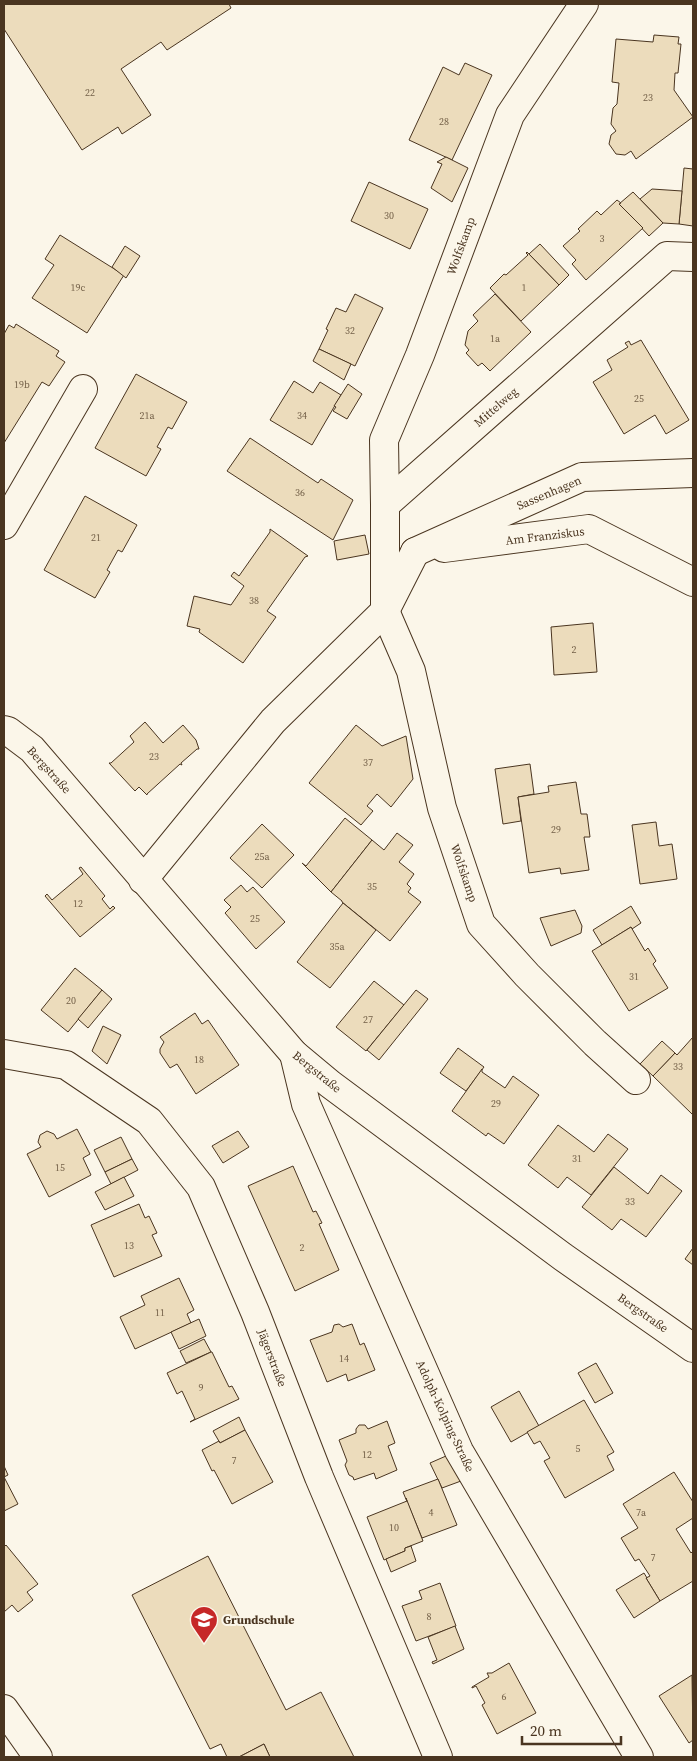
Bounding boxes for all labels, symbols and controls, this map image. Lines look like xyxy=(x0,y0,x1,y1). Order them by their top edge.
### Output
house number: 22 xyxy=(85,86,95,99)
house number: 23 xyxy=(643,91,653,104)
house number: 28 xyxy=(439,115,449,128)
house number: 30 xyxy=(384,209,394,222)
street label: Wolfskamp xyxy=(443,215,479,277)
house number: 3 xyxy=(600,232,605,245)
house number: 19c xyxy=(71,281,86,294)
house number: 1 xyxy=(522,281,527,294)
house number: 32 xyxy=(345,324,355,337)
house number: 1a xyxy=(490,332,501,345)
house number: 19b xyxy=(14,378,30,391)
street label: Mittelweg xyxy=(471,384,521,430)
house number: 25 xyxy=(634,392,644,405)
house number: 21a xyxy=(139,409,155,422)
house number: 34 xyxy=(297,409,307,422)
street label: Sassenhagen xyxy=(514,472,584,514)
house number: 36 xyxy=(295,486,305,499)
street label: Am Franziskus xyxy=(505,523,585,549)
house number: 21 xyxy=(91,531,101,544)
house number: 38 xyxy=(249,594,259,607)
house number: 2 xyxy=(572,643,577,656)
street label: Bergstraße xyxy=(24,743,74,797)
house number: 23 xyxy=(149,750,159,763)
house number: 37 xyxy=(363,756,373,769)
house number: 29 xyxy=(551,823,561,836)
street label: Wolfskamp xyxy=(447,842,481,904)
house number: 25a xyxy=(254,850,270,863)
house number: 35 xyxy=(367,880,377,893)
house number: 12 xyxy=(73,897,83,910)
house number: 25 xyxy=(250,912,260,925)
house number: 35a xyxy=(329,940,345,953)
house number: 31 xyxy=(629,970,639,983)
house number: 20 xyxy=(66,994,76,1007)
house number: 27 xyxy=(363,1013,373,1026)
street label: Bergstraße xyxy=(289,1047,345,1097)
house number: 18 xyxy=(194,1053,204,1066)
house number: 33 xyxy=(673,1060,683,1073)
house number: 29 xyxy=(491,1097,501,1110)
house number: 31 xyxy=(572,1152,582,1165)
house number: 15 xyxy=(55,1161,65,1174)
house number: 33 xyxy=(625,1195,635,1208)
house number: 13 xyxy=(124,1239,134,1252)
house number: 2 xyxy=(300,1241,305,1254)
street label: Bergstraße xyxy=(615,1290,671,1336)
house number: 11 xyxy=(155,1306,165,1319)
street label: Jägerstraße xyxy=(253,1326,290,1389)
house number: 14 xyxy=(339,1352,349,1365)
street label: Adolph-Kolping-Straße xyxy=(412,1357,478,1475)
house number: 9 xyxy=(199,1381,204,1394)
house number: 5 xyxy=(576,1442,581,1455)
house number: 12 xyxy=(362,1448,372,1461)
house number: 7 xyxy=(232,1454,237,1467)
house number: 4 xyxy=(429,1506,434,1519)
house number: 7a xyxy=(636,1506,647,1519)
house number: 10 xyxy=(389,1521,399,1534)
house number: 7 xyxy=(651,1551,656,1564)
school or university icon: Grundschule xyxy=(189,1605,219,1644)
house number: 8 xyxy=(427,1610,432,1623)
place label: Grundschule xyxy=(223,1612,295,1628)
house number: 6 xyxy=(502,1690,507,1703)
scale bar xyxy=(522,1714,621,1746)
text: 20 m xyxy=(530,1720,562,1741)

